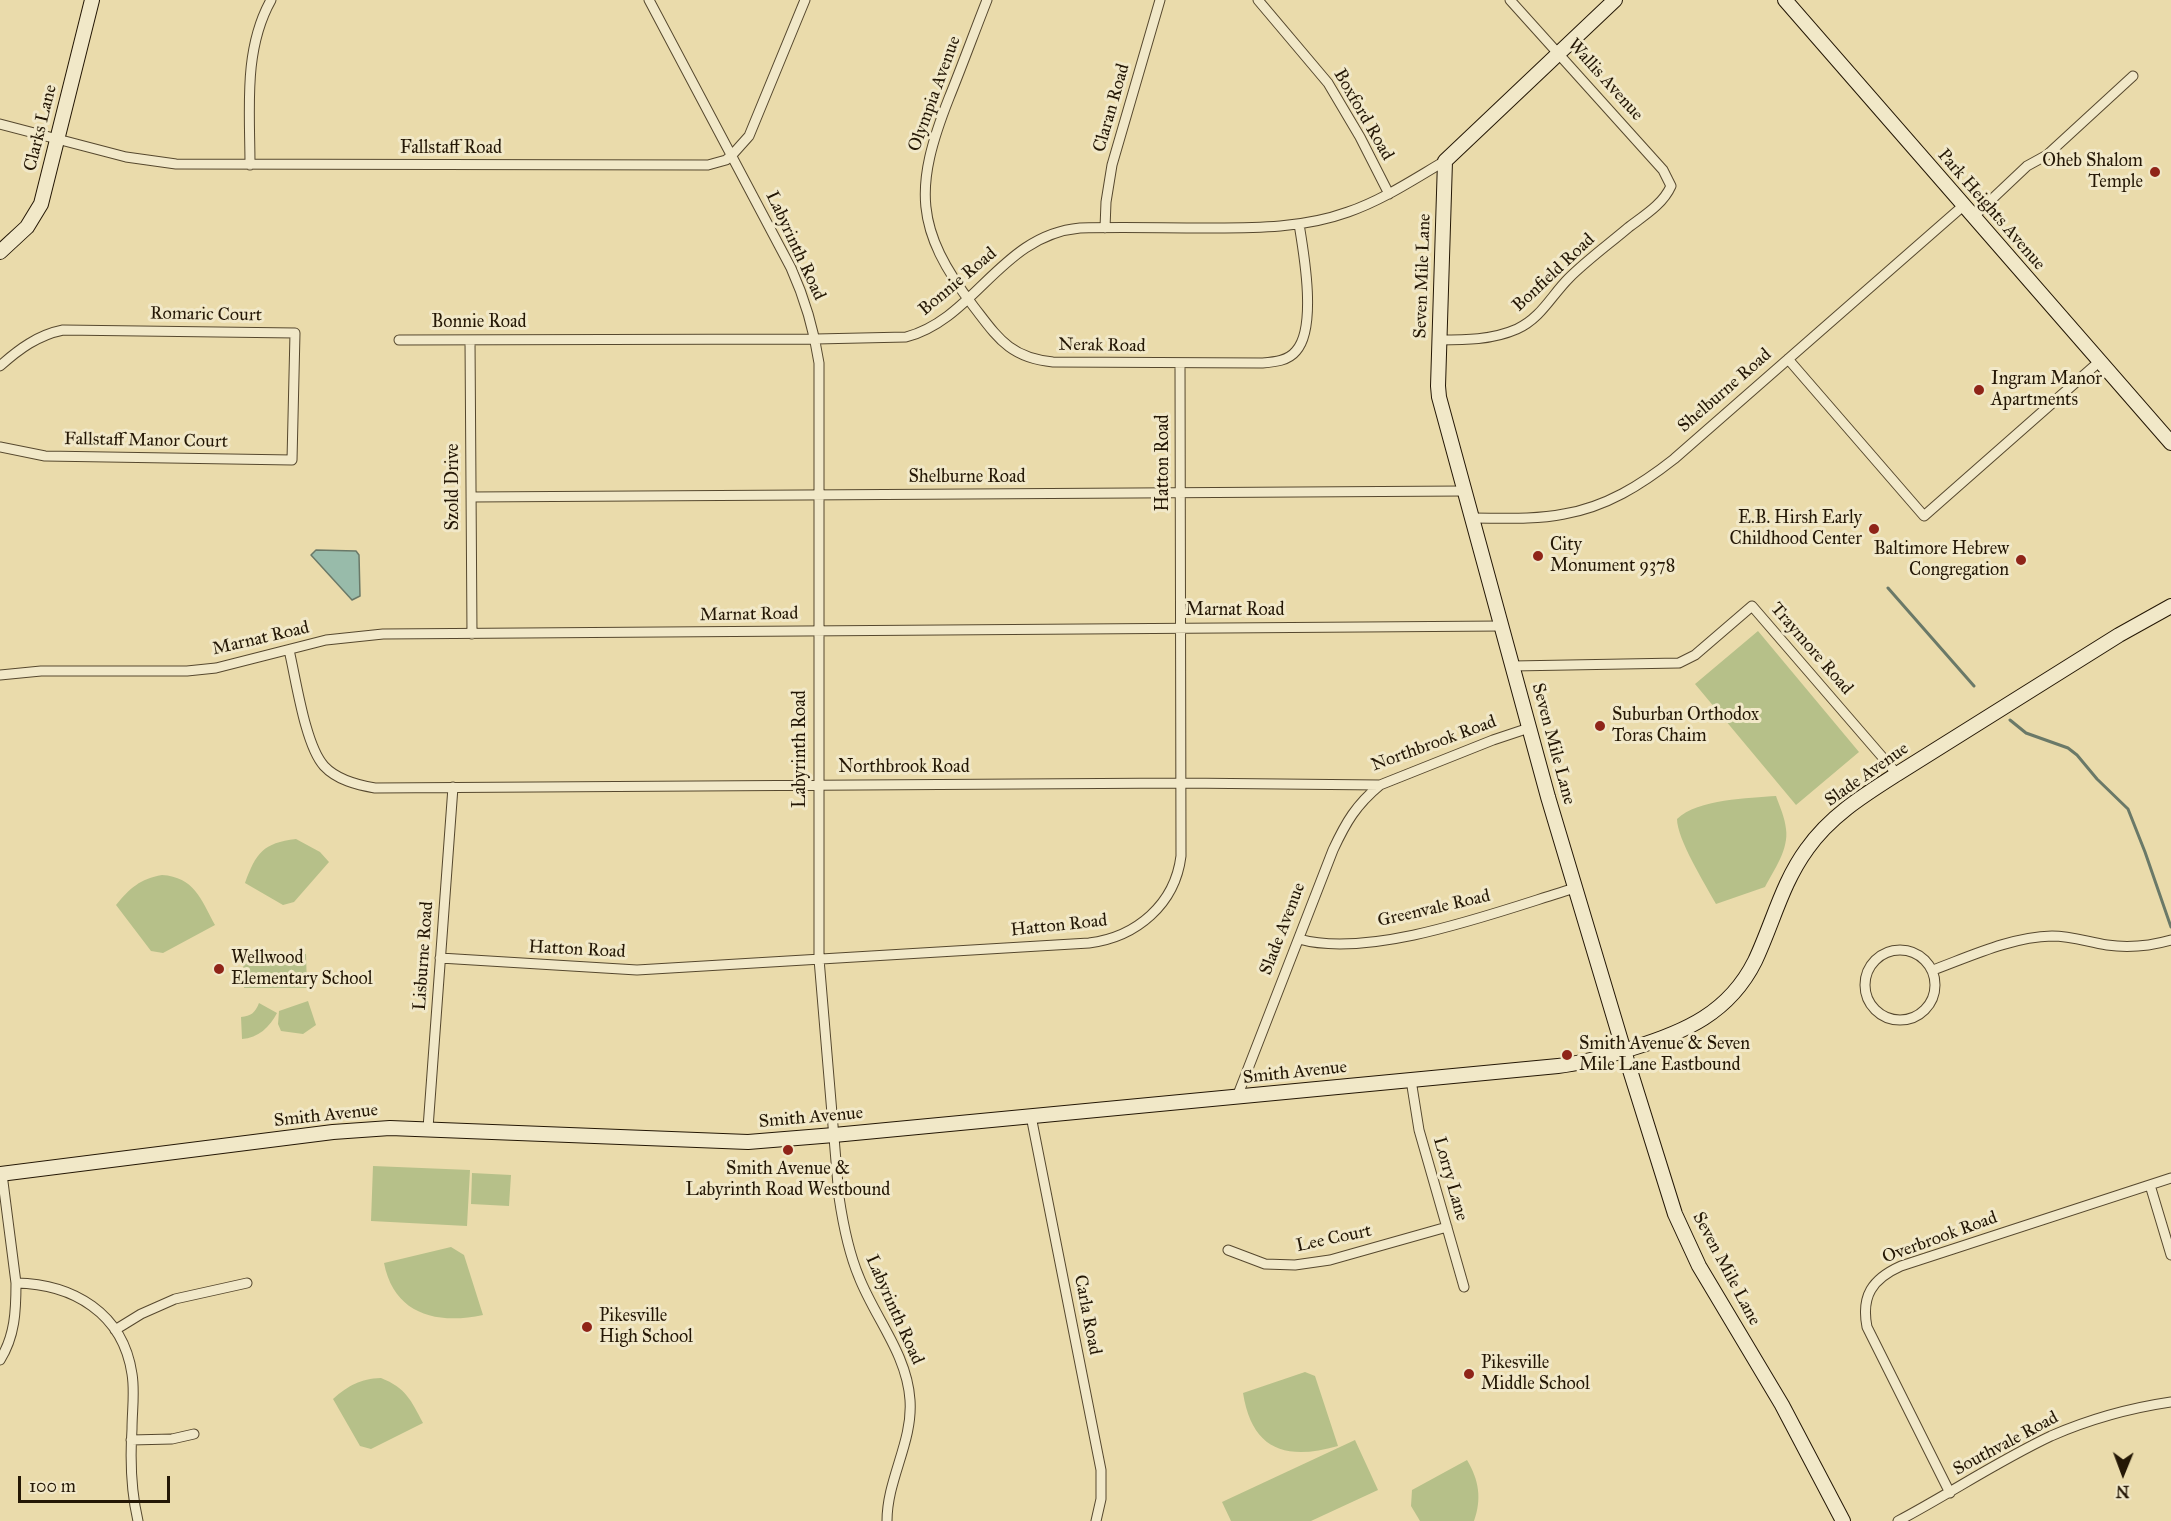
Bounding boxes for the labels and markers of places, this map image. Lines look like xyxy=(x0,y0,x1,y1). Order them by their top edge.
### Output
place label: Oheb Shalom Temple xyxy=(2042,151,2143,194)
marker: Oheb Shalom Temple xyxy=(2148,165,2162,179)
place label: Ingram Manor Apartments xyxy=(1991,369,2102,412)
marker: Ingram Manor Apartments xyxy=(1972,383,1986,397)
place label: E.B. Hirsh Early Childhood Center xyxy=(1730,508,1862,550)
marker: E.B. Hirsh Early Childhood Center xyxy=(1867,522,1881,536)
place label: City Monument 9378 xyxy=(1550,535,1675,578)
place label: Baltimore Hebrew Congregation xyxy=(1874,539,2009,582)
marker: City Monument 9378 xyxy=(1531,549,1545,563)
marker: Baltimore Hebrew Congregation xyxy=(2014,553,2028,567)
place label: Suburban Orthodox Toras Chaim xyxy=(1612,705,1759,748)
marker: Suburban Orthodox Toras Chaim xyxy=(1593,719,1607,733)
place label: Wellwood Elementary School xyxy=(231,948,373,990)
marker: Wellwood Elementary School xyxy=(212,962,226,976)
place label: Smith Avenue & Seven Mile Lane Eastbound xyxy=(1579,1034,1750,1076)
marker: Smith Avenue & Seven Mile Lane Eastbound xyxy=(1560,1048,1574,1062)
marker: Smith Avenue & Labyrinth Road Westbound xyxy=(781,1143,795,1157)
place label: Smith Avenue & Labyrinth Road Westbound xyxy=(686,1159,890,1202)
place label: Pikesville High School xyxy=(599,1306,693,1348)
marker: Pikesville High School xyxy=(580,1320,594,1334)
place label: Pikesville Middle School xyxy=(1481,1353,1590,1396)
marker: Pikesville Middle School xyxy=(1462,1367,1476,1381)

